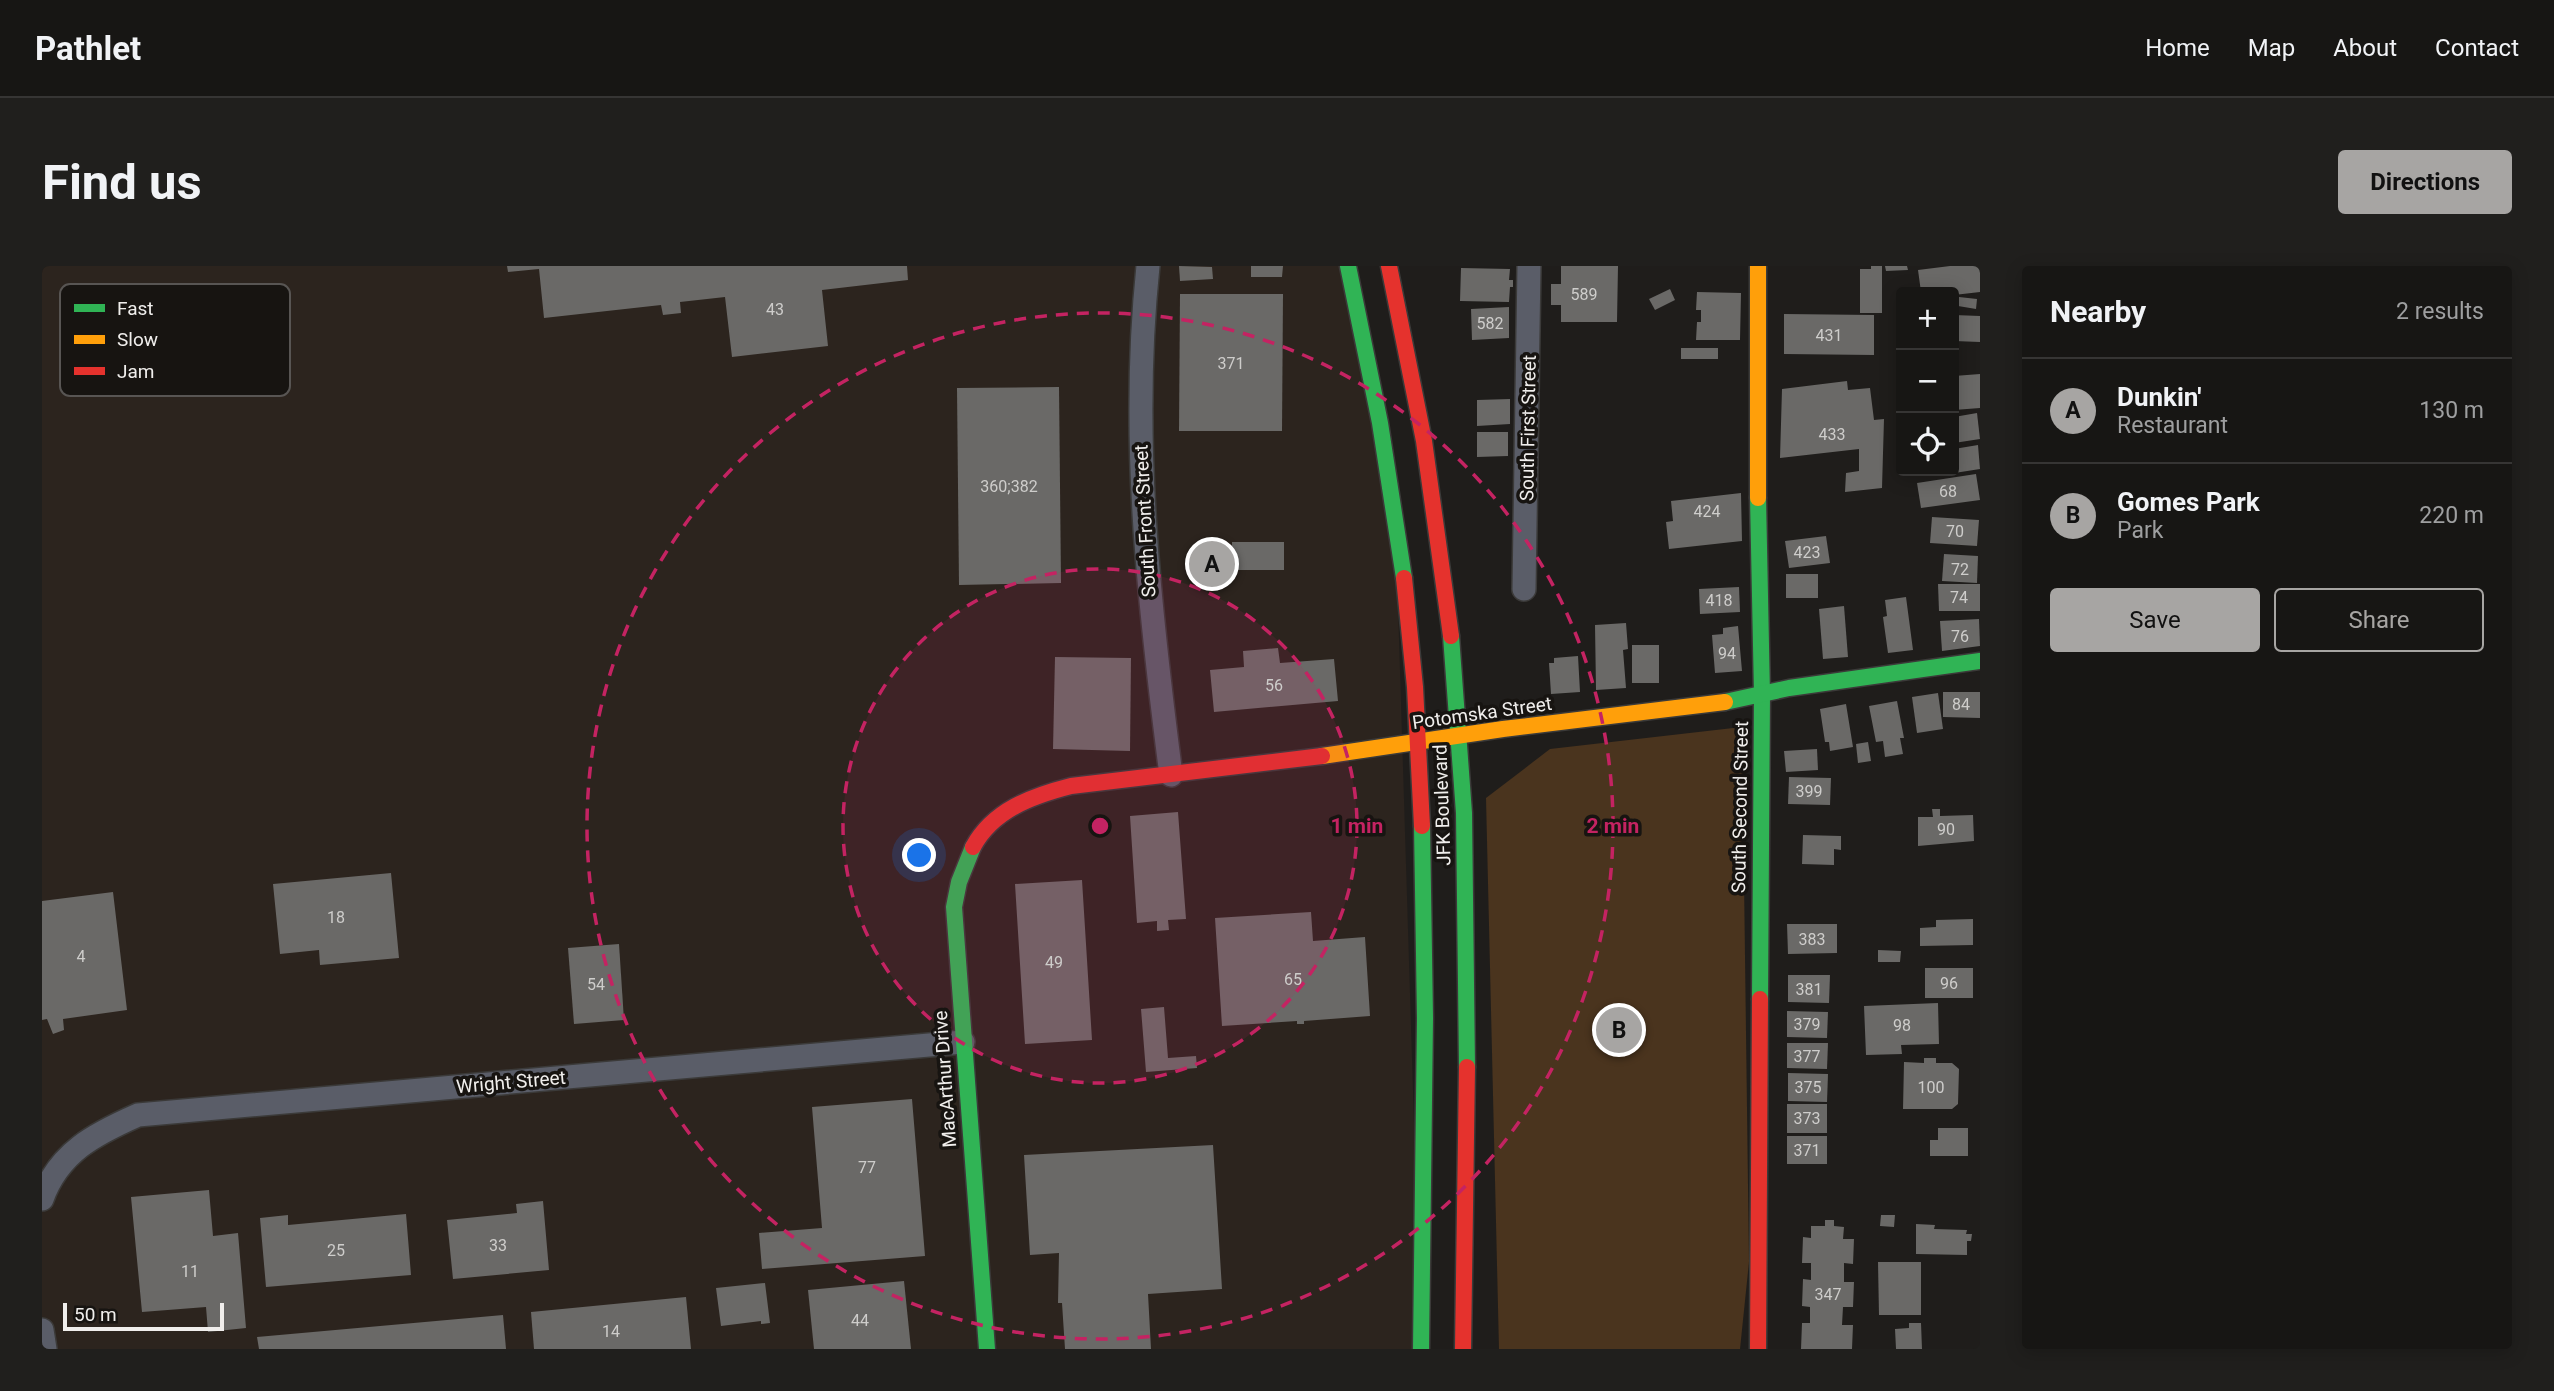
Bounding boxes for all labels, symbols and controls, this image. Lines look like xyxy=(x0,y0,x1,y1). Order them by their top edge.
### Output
text: Pathlet xyxy=(35,29,141,68)
text: Home xyxy=(2145,34,2210,62)
text: Map xyxy=(2248,34,2295,62)
text: About xyxy=(2333,34,2397,62)
text: Contact xyxy=(2435,34,2519,62)
button: Directions xyxy=(2338,150,2512,214)
text: Find us xyxy=(42,154,202,211)
legend xyxy=(60,284,290,396)
house number: 589 xyxy=(1571,285,1597,304)
map controls xyxy=(1896,287,1959,476)
button: + xyxy=(1896,287,1959,350)
text: Nearby xyxy=(2050,294,2146,329)
text: Fast xyxy=(117,297,154,320)
text: 2 results xyxy=(2396,298,2484,325)
house number: 43 xyxy=(766,300,784,319)
house number: 582 xyxy=(1477,314,1503,333)
house number: 431 xyxy=(1816,326,1842,345)
text: Slow xyxy=(117,328,158,351)
button: − xyxy=(1896,350,1959,413)
house number: 371 xyxy=(1218,354,1244,373)
street label: South First Street xyxy=(1515,355,1541,501)
text: Jam xyxy=(117,360,154,383)
text: Dunkin' xyxy=(2117,382,2201,412)
text: A xyxy=(2065,397,2081,424)
text: 130 m xyxy=(2419,397,2484,424)
text: Restaurant xyxy=(2117,412,2228,439)
button: locate xyxy=(1896,413,1959,476)
house number: 433 xyxy=(1819,425,1845,444)
street label: South Front Street xyxy=(1130,444,1160,598)
house number: 360;382 xyxy=(980,477,1038,496)
house number: 68 xyxy=(1939,482,1957,501)
text: Gomes Park xyxy=(2117,487,2260,517)
house number: 424 xyxy=(1694,502,1720,521)
text: B xyxy=(2066,502,2080,529)
text: 220 m xyxy=(2419,502,2484,529)
text: Park xyxy=(2117,517,2163,544)
house number: 70 xyxy=(1946,522,1964,541)
pin: A xyxy=(1189,538,1235,590)
house number: 423 xyxy=(1794,543,1820,562)
house number: 72 xyxy=(1951,560,1969,579)
house number: 74 xyxy=(1950,588,1968,607)
button: Save xyxy=(2050,588,2260,652)
button: Share xyxy=(2274,588,2484,652)
house number: 418 xyxy=(1706,591,1732,610)
house number: 76 xyxy=(1951,627,1969,646)
house number: 94 xyxy=(1718,644,1736,663)
house number: 56 xyxy=(1265,676,1283,695)
street label: Potomska Street xyxy=(1411,692,1553,734)
house number: 84 xyxy=(1952,695,1970,714)
street label: South Second Street xyxy=(1727,721,1753,893)
street label: JFK Boulevard xyxy=(1428,744,1456,866)
house number: 399 xyxy=(1796,782,1822,801)
centre of rings xyxy=(1088,814,1112,838)
text: 1 min xyxy=(1331,814,1383,838)
text: 2 min xyxy=(1587,814,1639,838)
house number: 90 xyxy=(1937,820,1955,839)
your location xyxy=(902,838,936,872)
house number: 18 xyxy=(327,908,345,927)
house number: 383 xyxy=(1799,930,1825,949)
house number: 4 xyxy=(77,947,86,966)
house number: 49 xyxy=(1045,953,1063,972)
house number: 65 xyxy=(1284,970,1302,989)
house number: 96 xyxy=(1940,974,1958,993)
house number: 54 xyxy=(587,975,605,994)
house number: 381 xyxy=(1796,980,1822,999)
pin: B xyxy=(1596,1004,1642,1056)
street label: MacArthur Drive xyxy=(929,1010,961,1148)
house number: 379 xyxy=(1794,1015,1820,1034)
house number: 98 xyxy=(1893,1016,1911,1035)
house number: 377 xyxy=(1794,1047,1820,1066)
street label: Wright Street xyxy=(455,1066,567,1098)
house number: 375 xyxy=(1795,1078,1821,1097)
house number: 100 xyxy=(1918,1078,1944,1097)
house number: 373 xyxy=(1794,1109,1820,1128)
house number: 371 xyxy=(1794,1141,1820,1160)
house number: 77 xyxy=(858,1158,876,1177)
house number: 33 xyxy=(489,1236,507,1255)
house number: 25 xyxy=(327,1241,345,1260)
house number: 11 xyxy=(181,1262,199,1281)
house number: 347 xyxy=(1815,1285,1841,1304)
scale bar xyxy=(63,1300,224,1332)
text: 50 m xyxy=(74,1303,117,1326)
house number: 44 xyxy=(851,1311,869,1330)
house number: 14 xyxy=(602,1322,620,1341)

